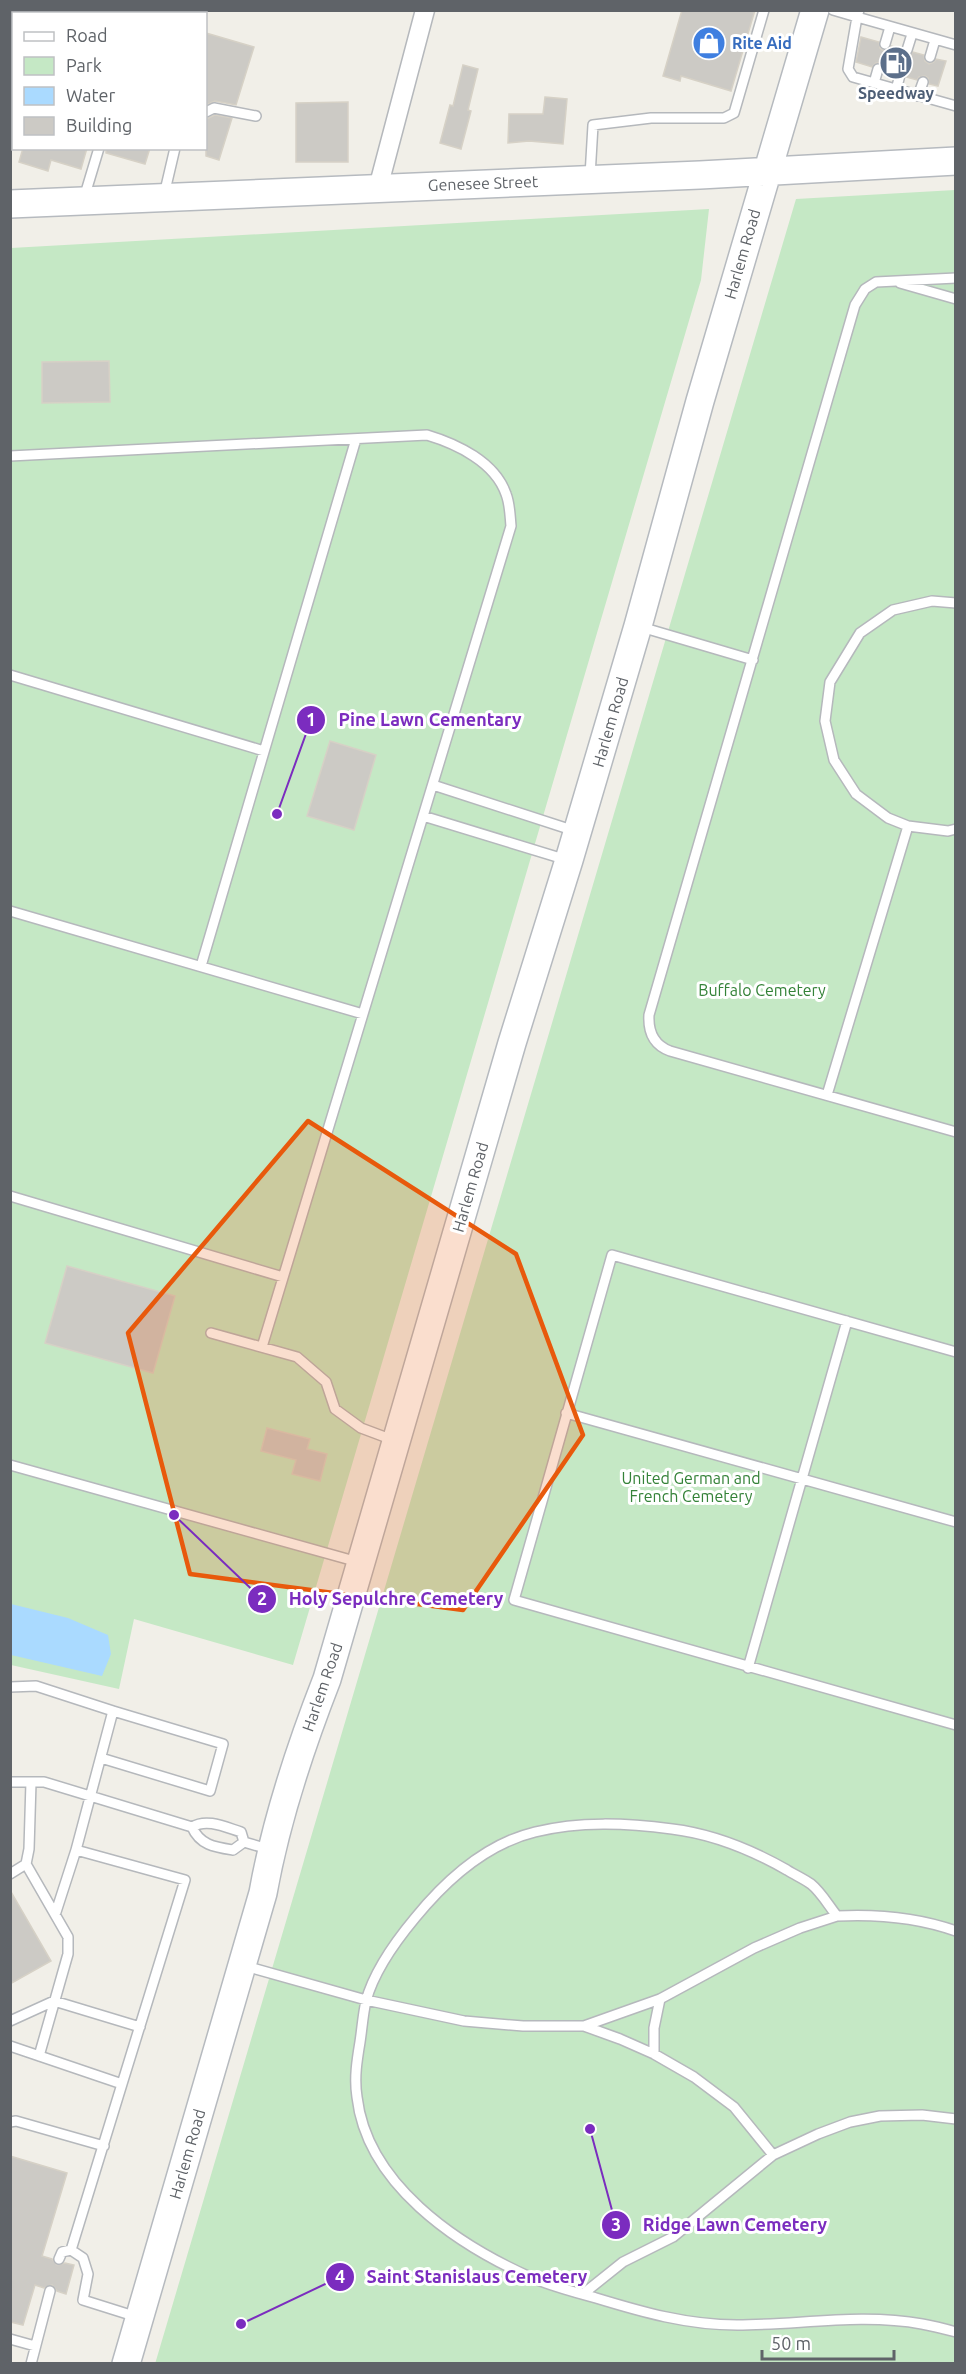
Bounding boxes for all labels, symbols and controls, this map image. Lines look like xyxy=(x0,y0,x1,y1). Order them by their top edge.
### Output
legend xyxy=(12,12,207,150)
text: Road xyxy=(66,25,108,45)
shop icon: Rite Aid xyxy=(691,25,727,61)
place label: Rite Aid xyxy=(732,34,792,52)
fuel station icon: Speedway xyxy=(878,45,914,81)
text: Park xyxy=(66,55,102,75)
place label: Speedway xyxy=(858,84,935,102)
text: Water xyxy=(66,85,116,105)
text: Building xyxy=(66,115,132,135)
street label: Genesee Street xyxy=(428,172,539,194)
street label: Harlem Road xyxy=(721,207,763,301)
street label: Harlem Road xyxy=(589,675,631,769)
callout: Pine Lawn Cementary xyxy=(296,702,533,738)
text: 1 xyxy=(306,709,316,729)
text: Pine Lawn Cementary xyxy=(339,709,522,729)
park label: Buffalo Cemetery xyxy=(698,981,826,999)
street label: Harlem Road xyxy=(449,1140,491,1234)
park label: United German and French Cemetery xyxy=(621,1469,761,1505)
callout: Holy Sepulchre Cemetery xyxy=(247,1581,516,1617)
text: 2 xyxy=(257,1588,267,1608)
text: Holy Sepulchre Cemetery xyxy=(289,1588,504,1608)
street label: Harlem Road xyxy=(298,1640,346,1734)
street label: Harlem Road xyxy=(166,2107,208,2201)
callout: Ridge Lawn Cemetery xyxy=(601,2207,839,2243)
text: 3 xyxy=(611,2214,621,2234)
text: Ridge Lawn Cemetery xyxy=(643,2214,828,2234)
callout: Saint Stanislaus Cemetery xyxy=(325,2259,599,2295)
text: 4 xyxy=(335,2266,345,2286)
text: Saint Stanislaus Cemetery xyxy=(367,2266,588,2286)
scale bar xyxy=(762,2323,894,2361)
text: 50 m xyxy=(771,2333,811,2353)

